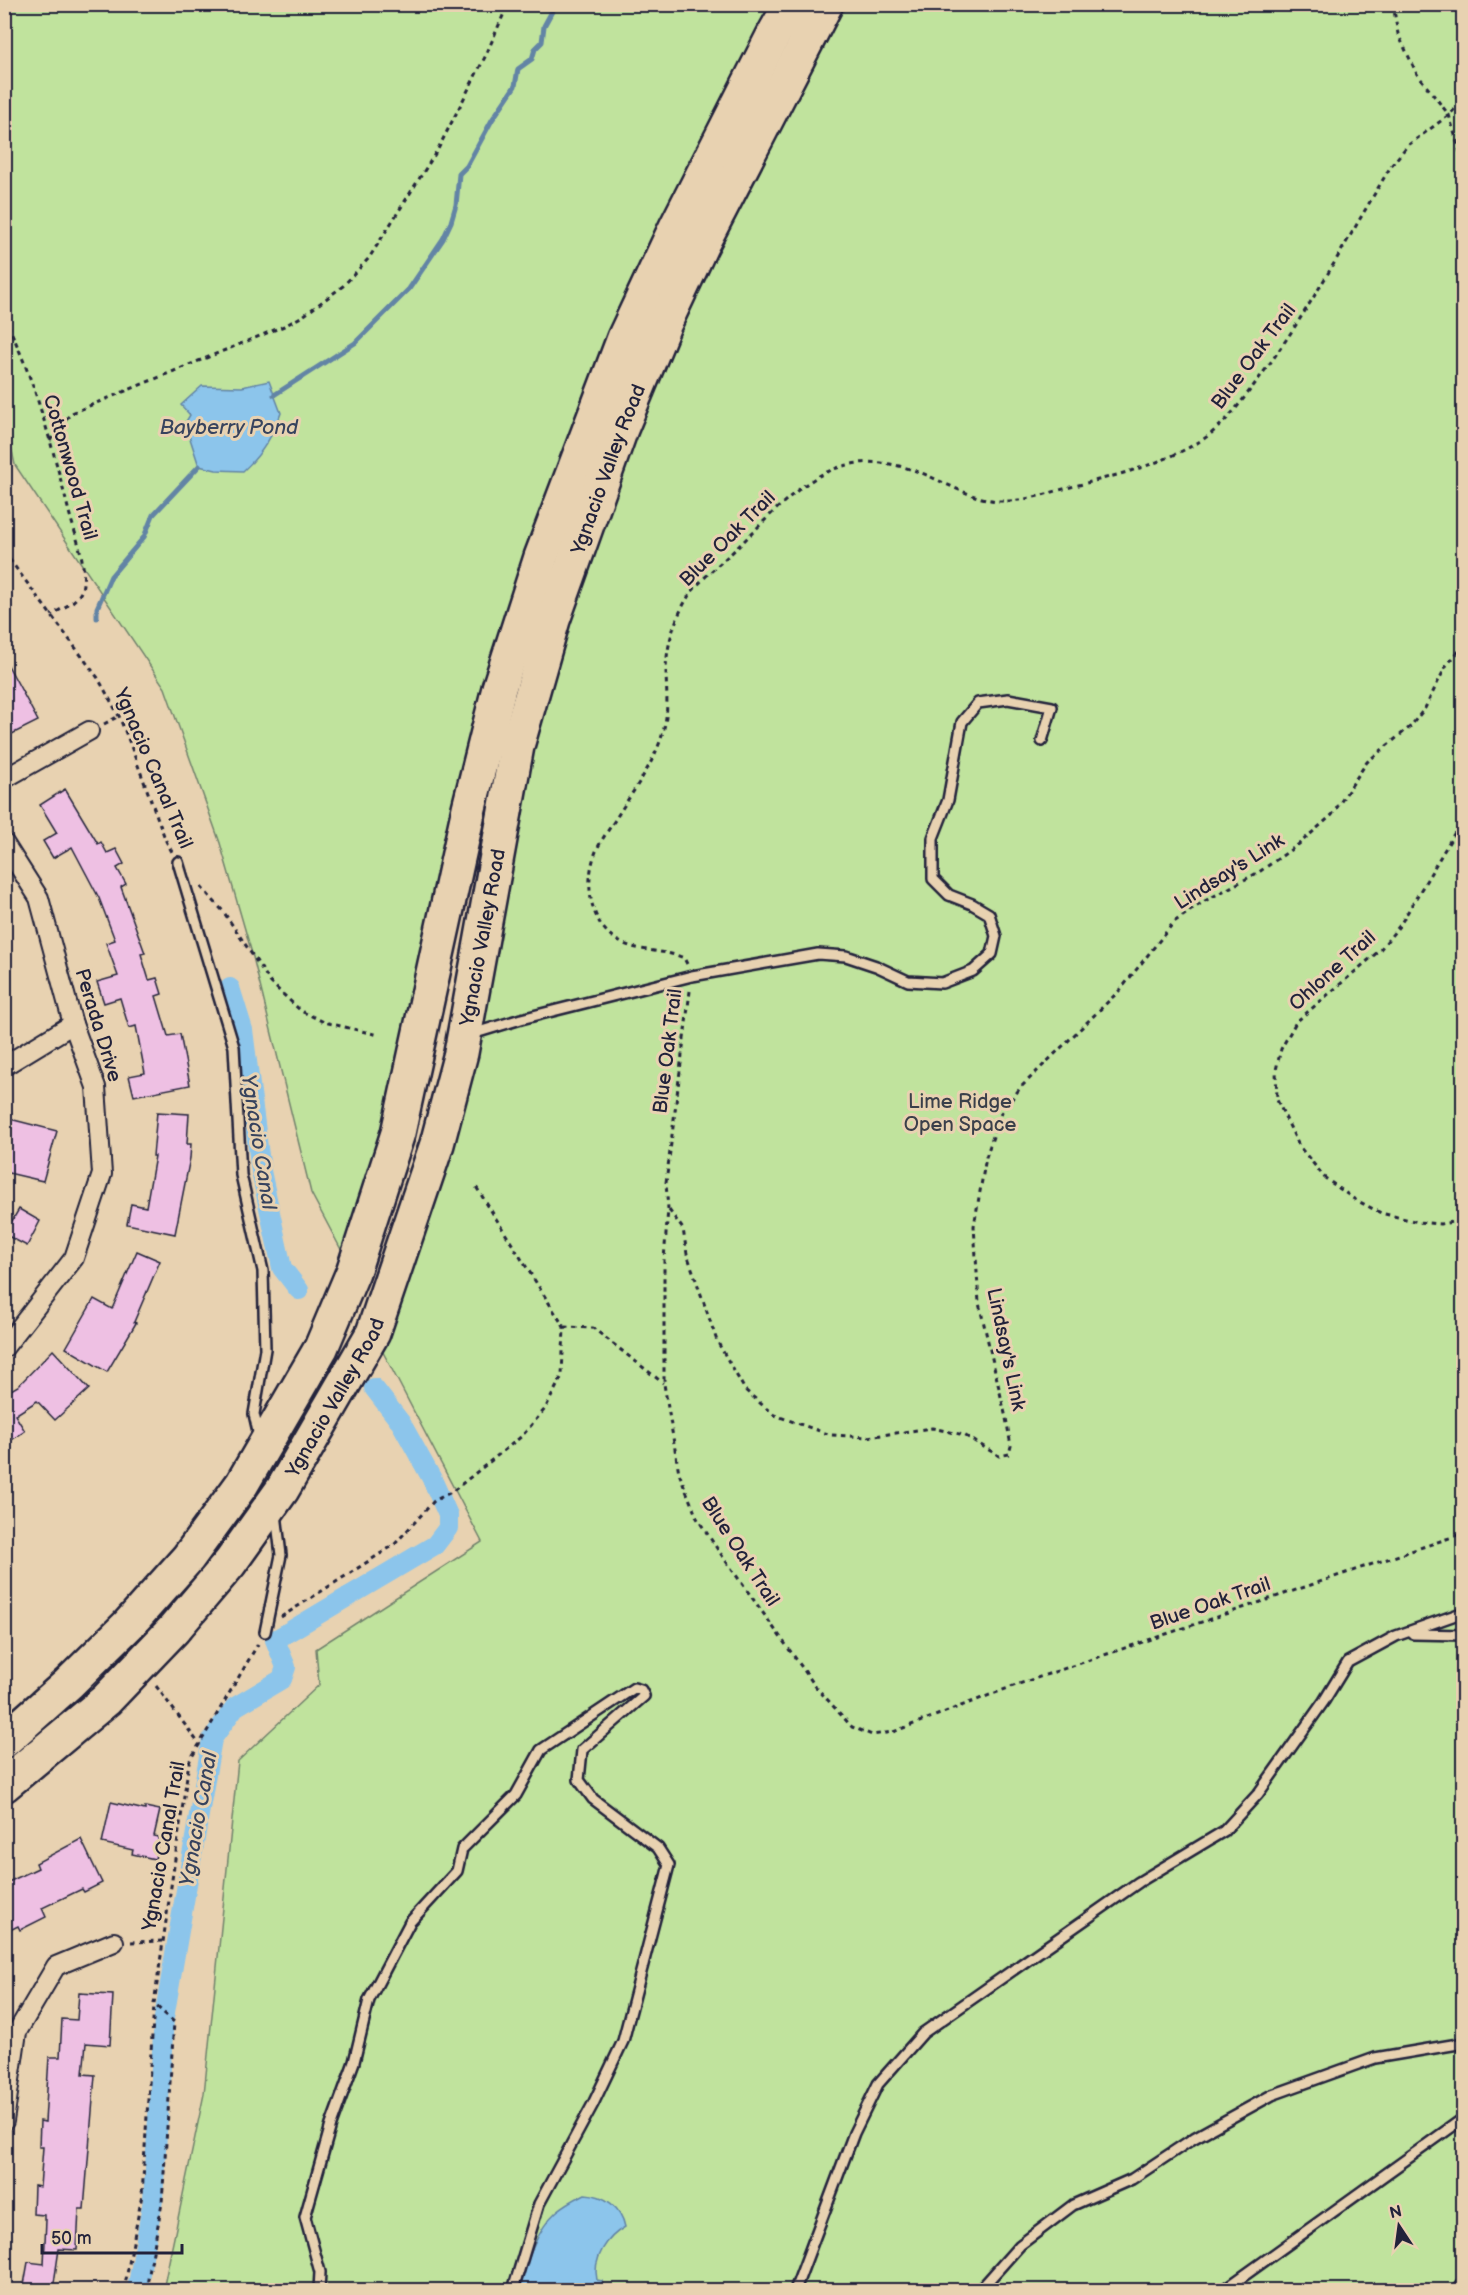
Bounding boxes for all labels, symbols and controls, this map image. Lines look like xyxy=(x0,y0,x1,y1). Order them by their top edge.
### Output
street label: Blue Oak Trail xyxy=(1206,299,1301,414)
street label: Ygnacio Valley Road xyxy=(566,381,651,559)
street label: Cottonwood Trail xyxy=(38,392,102,543)
water label: Bayberry Pond xyxy=(160,415,299,440)
street label: Blue Oak Trail xyxy=(675,486,781,592)
street label: Ygnacio Canal Trail xyxy=(108,684,198,852)
street label: Lindsay's Link xyxy=(1170,828,1289,915)
street label: Ygnacio Valley Road xyxy=(455,847,511,1029)
street label: Ohlone Trail xyxy=(1284,926,1381,1016)
street label: Perada Drive xyxy=(69,966,127,1085)
street label: Blue Oak Trail xyxy=(648,987,688,1115)
water label: Ygnacio Canal xyxy=(235,1073,282,1213)
park label: Lime Ridge Open Space xyxy=(904,1090,1016,1137)
street label: Lindsay's Link xyxy=(981,1286,1031,1413)
street label: Ygnacio Valley Road xyxy=(280,1315,390,1483)
street label: Blue Oak Trail xyxy=(696,1492,784,1611)
street label: Blue Oak Trail xyxy=(1147,1572,1274,1636)
water label: Ygnacio Canal xyxy=(174,1748,223,1889)
street label: Ygnacio Canal Trail xyxy=(137,1759,191,1934)
north arrow xyxy=(1369,2196,1429,2256)
text: N xyxy=(1388,2202,1404,2223)
scale bar xyxy=(42,2217,182,2255)
text: 50 m xyxy=(51,2228,92,2249)

